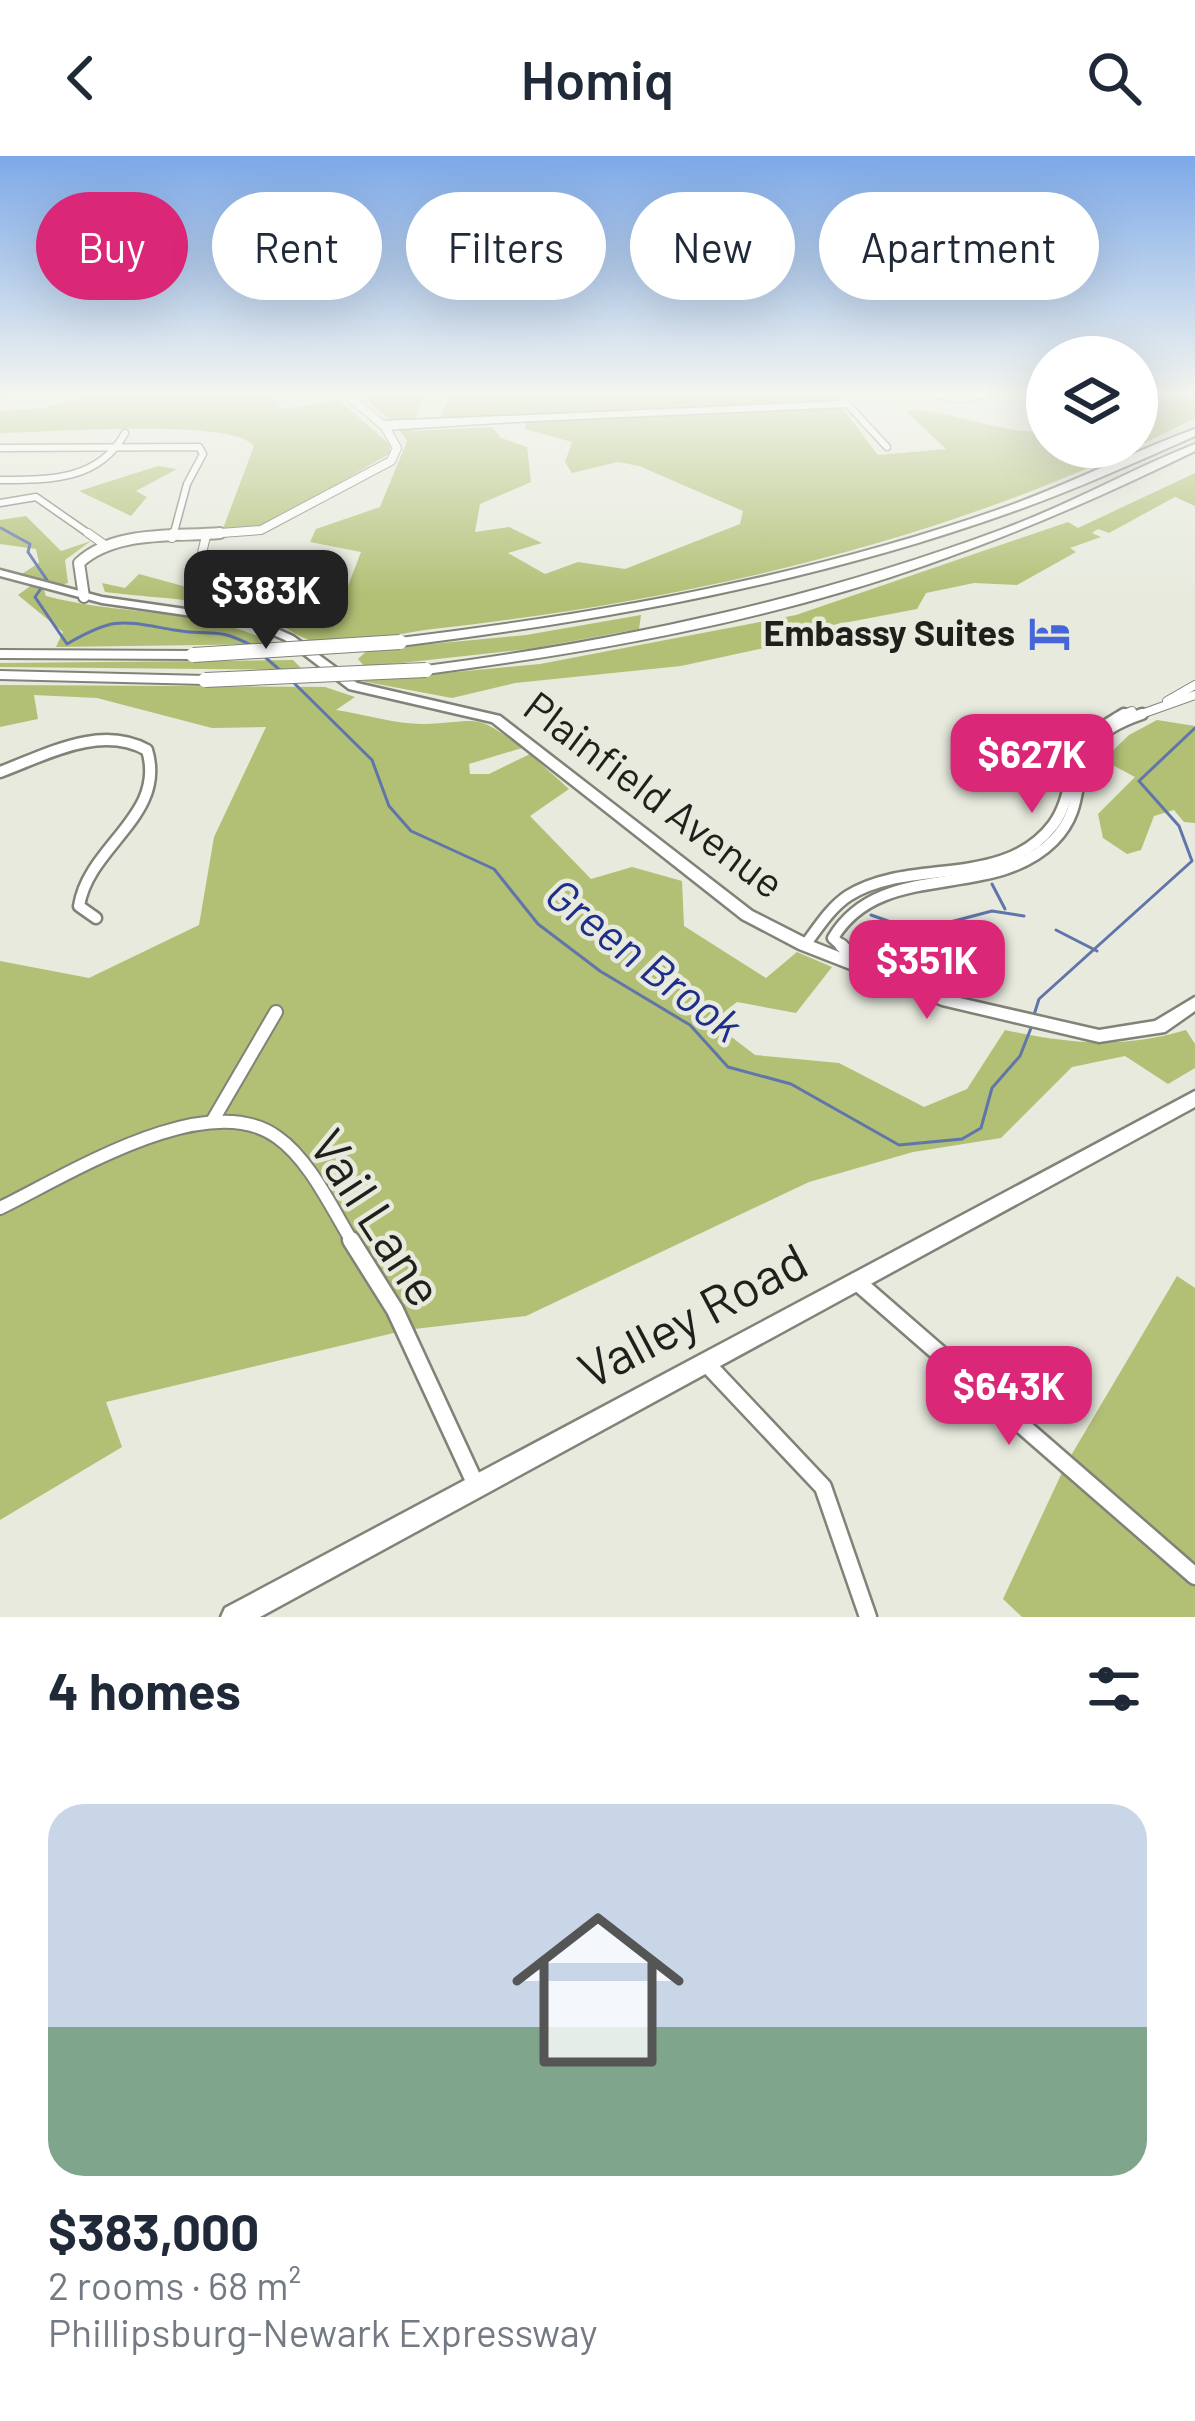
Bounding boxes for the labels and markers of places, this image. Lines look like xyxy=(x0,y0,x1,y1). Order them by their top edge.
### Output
pin: $383K xyxy=(182,550,350,652)
place label: Embassy Suites xyxy=(764,610,1015,653)
hotel icon: Embassy Suites xyxy=(1026,610,1072,656)
pin: $627K xyxy=(948,714,1116,816)
pin: $351K xyxy=(843,920,1011,1022)
pin: $643K xyxy=(925,1346,1093,1448)

